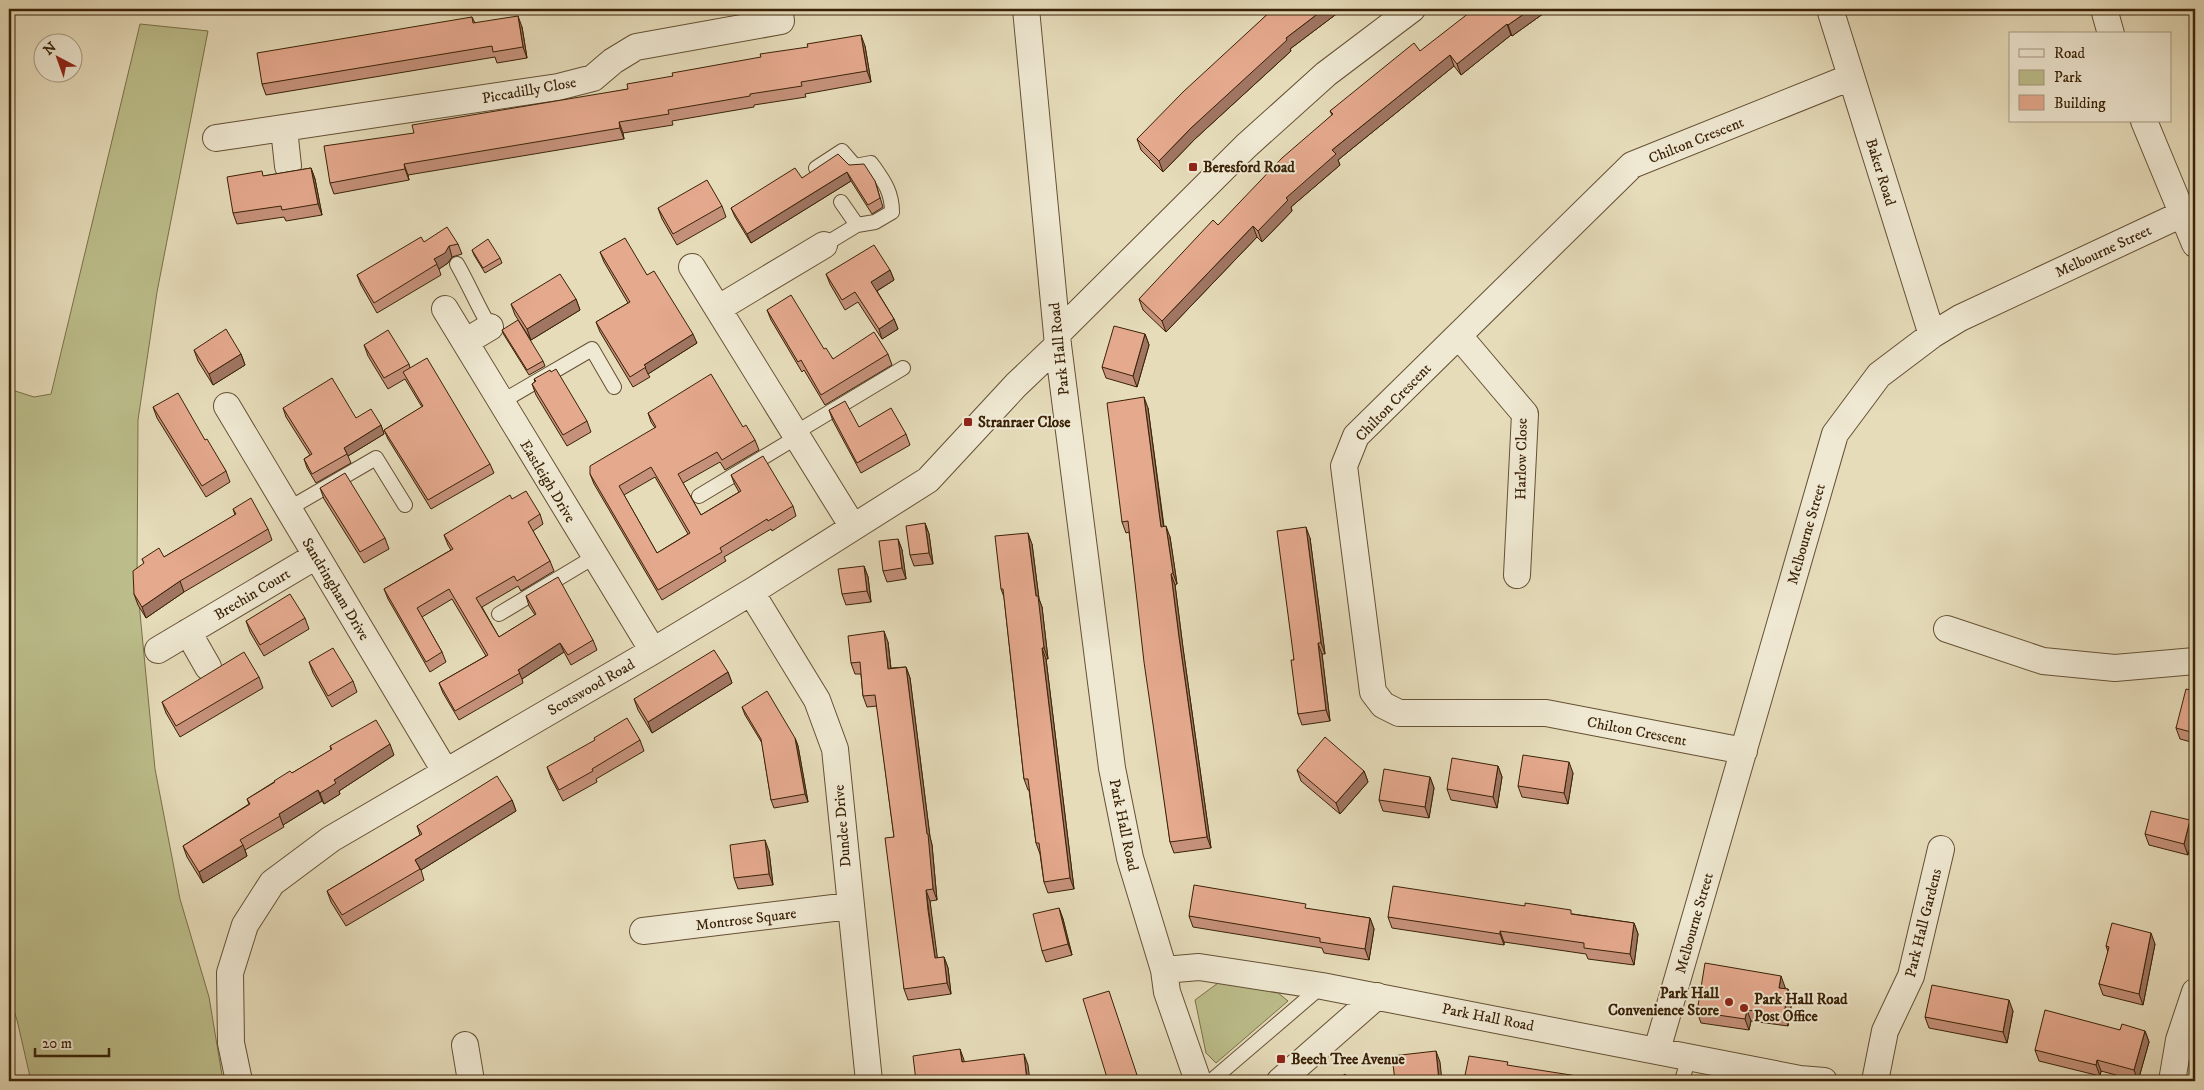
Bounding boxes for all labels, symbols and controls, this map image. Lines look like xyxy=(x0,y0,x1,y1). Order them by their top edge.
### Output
north arrow xyxy=(32,32,82,82)
legend xyxy=(2009,32,2172,122)
text: N xyxy=(40,38,61,60)
text: Road xyxy=(2054,44,2086,63)
text: Park xyxy=(2054,68,2083,87)
street label: Piccadilly Close xyxy=(480,73,578,108)
text: Building xyxy=(2054,94,2106,113)
street label: Chilton Crescent xyxy=(1646,113,1747,168)
street label: Baker Road xyxy=(1861,136,1900,209)
place label: Beresford Road xyxy=(1203,158,1295,177)
marker: Beresford Road xyxy=(1187,161,1199,173)
street label: Melbourne Street xyxy=(2052,221,2155,282)
street label: Park Hall Road xyxy=(1045,301,1074,396)
street label: Chilton Crescent xyxy=(1351,359,1435,445)
place label: Stranraer Close xyxy=(978,413,1071,432)
marker: Stranraer Close xyxy=(962,416,974,428)
street label: Harlow Close xyxy=(1511,418,1532,500)
street label: Eastleigh Drive xyxy=(515,436,580,526)
street label: Melbourne Street xyxy=(1783,481,1830,587)
street label: Sandringham Drive xyxy=(297,535,374,644)
street label: Brechin Court xyxy=(211,564,294,625)
street label: Scotswood Road xyxy=(544,655,639,720)
street label: Chilton Crescent xyxy=(1585,713,1689,751)
street label: Park Hall Road xyxy=(1104,777,1143,873)
street label: Dundee Drive xyxy=(829,784,856,868)
street label: Park Hall Gardens xyxy=(1901,867,1946,979)
street label: Melbourne Street xyxy=(1671,870,1718,976)
street label: Montrose Square xyxy=(695,904,798,935)
place label: Park Hall Convenience Store xyxy=(1608,984,1720,1020)
place label: Park Hall Road Post Office xyxy=(1754,990,1848,1026)
marker: Park Hall Convenience Store xyxy=(1723,996,1735,1008)
street label: Park Hall Road xyxy=(1440,999,1536,1036)
marker: Park Hall Road Post Office xyxy=(1738,1002,1750,1014)
scale bar xyxy=(35,1025,109,1057)
text: 20 m xyxy=(42,1034,72,1053)
place label: Beech Tree Avenue xyxy=(1291,1050,1406,1069)
marker: Beech Tree Avenue xyxy=(1275,1053,1287,1065)

